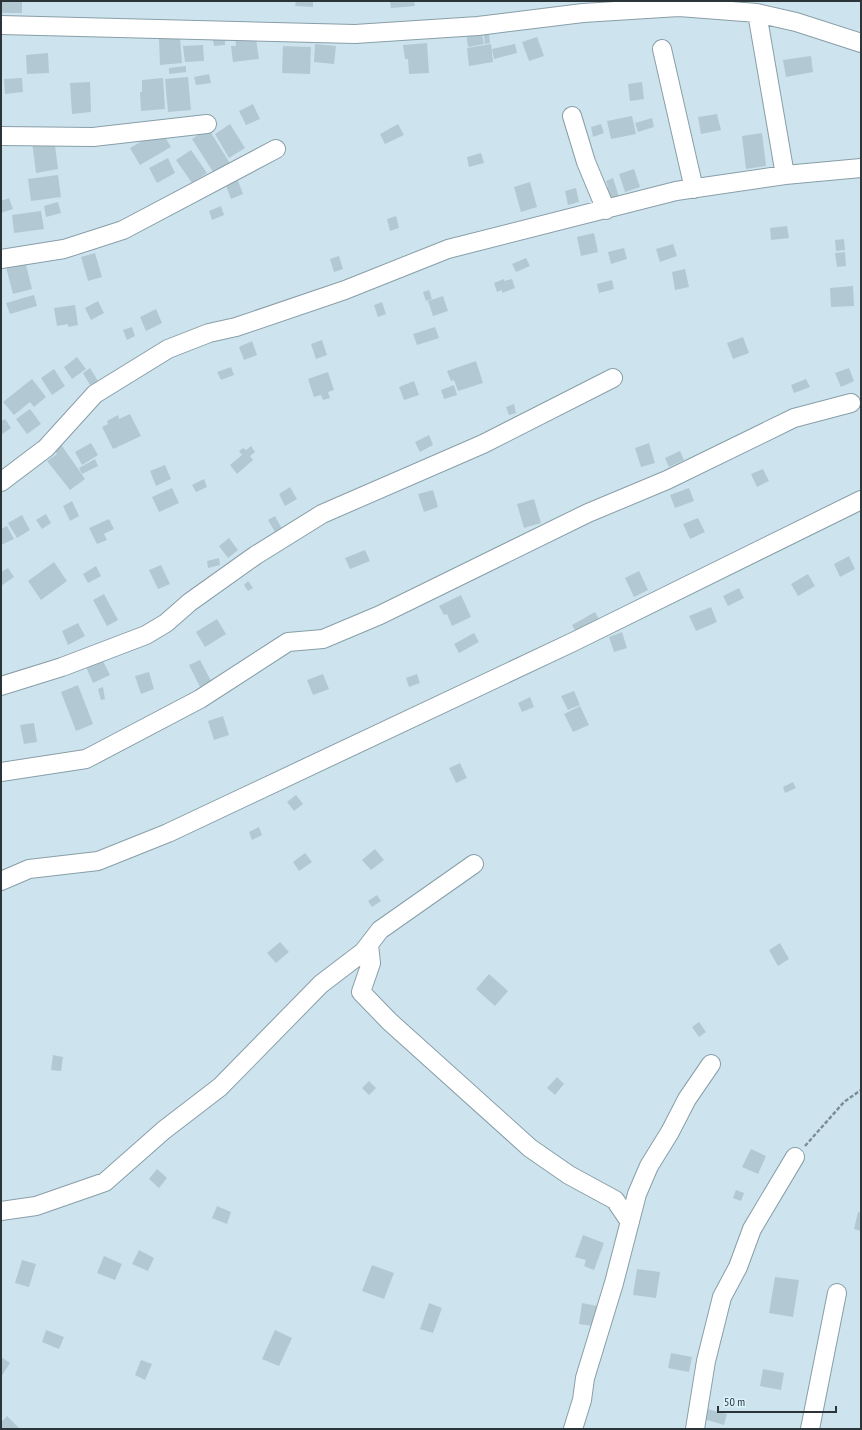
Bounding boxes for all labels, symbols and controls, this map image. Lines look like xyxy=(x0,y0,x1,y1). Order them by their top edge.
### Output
scale bar xyxy=(718,1388,836,1414)
text: 50 m xyxy=(724,1394,745,1409)

